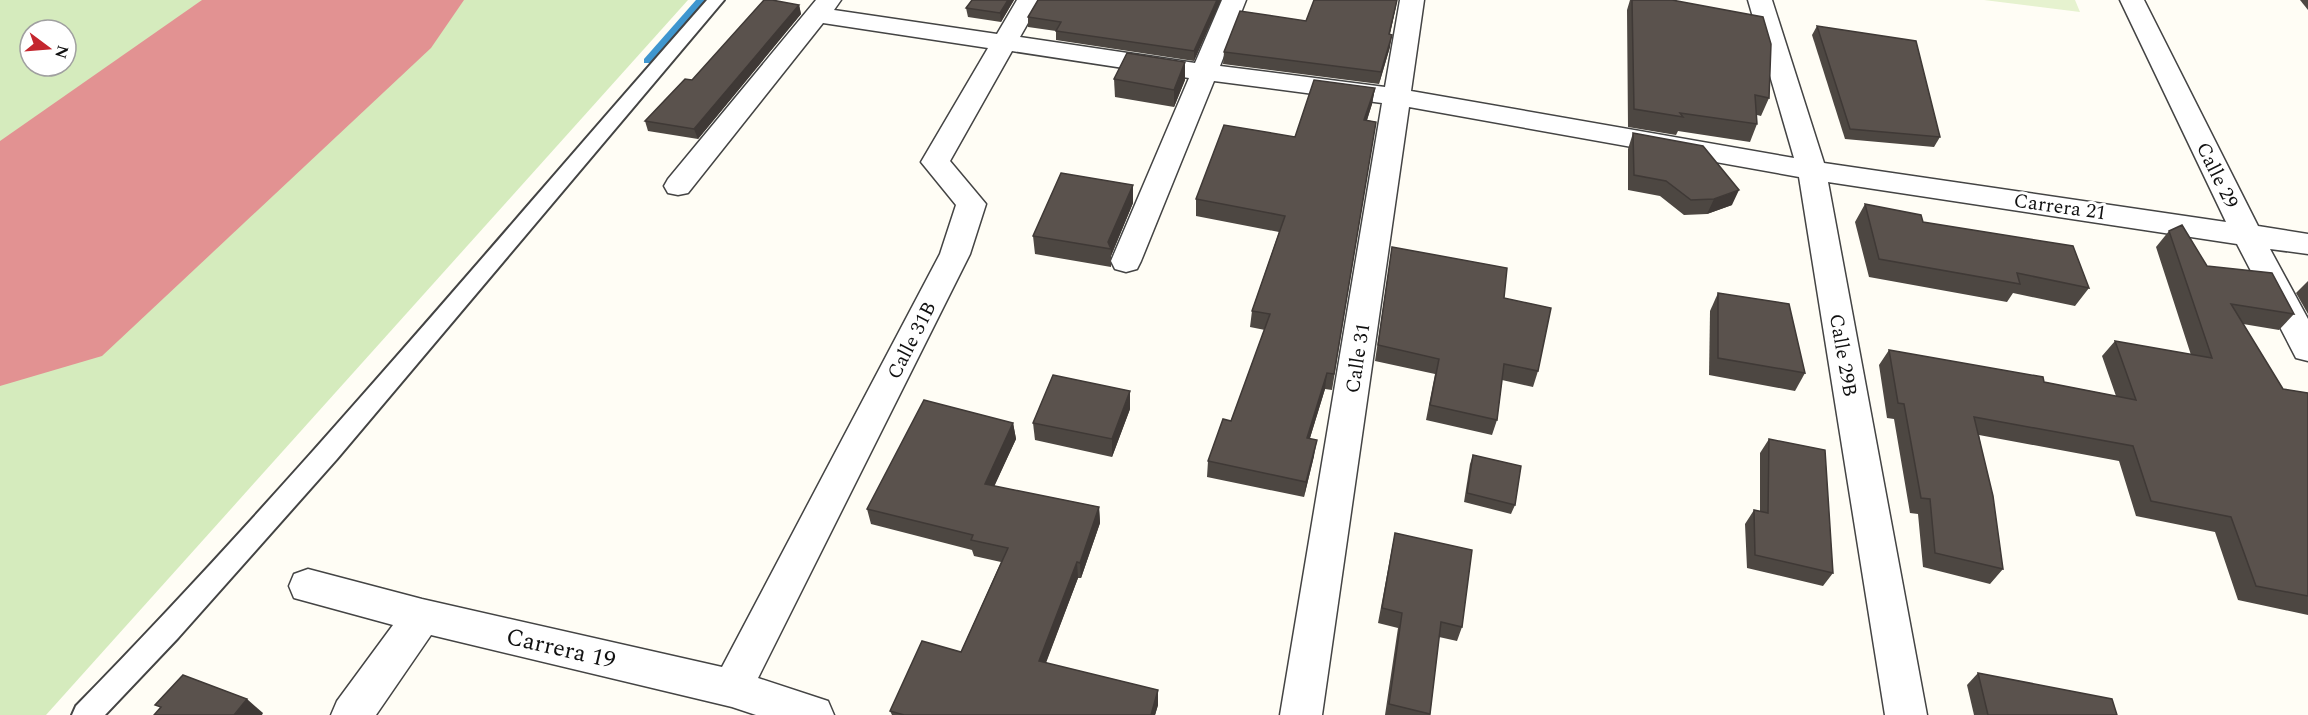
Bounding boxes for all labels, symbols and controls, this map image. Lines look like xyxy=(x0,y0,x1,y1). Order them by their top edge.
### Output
north arrow xyxy=(18,18,78,78)
text: N xyxy=(48,42,75,61)
street label: Calle 29 xyxy=(2188,137,2246,214)
street label: Carrera 21 xyxy=(2012,186,2108,228)
street label: Calle 31B xyxy=(880,296,944,385)
street label: Calle 29B xyxy=(1821,311,1865,399)
street label: Calle 31 xyxy=(1338,321,1378,395)
street label: Carrera 19 xyxy=(502,619,619,679)

